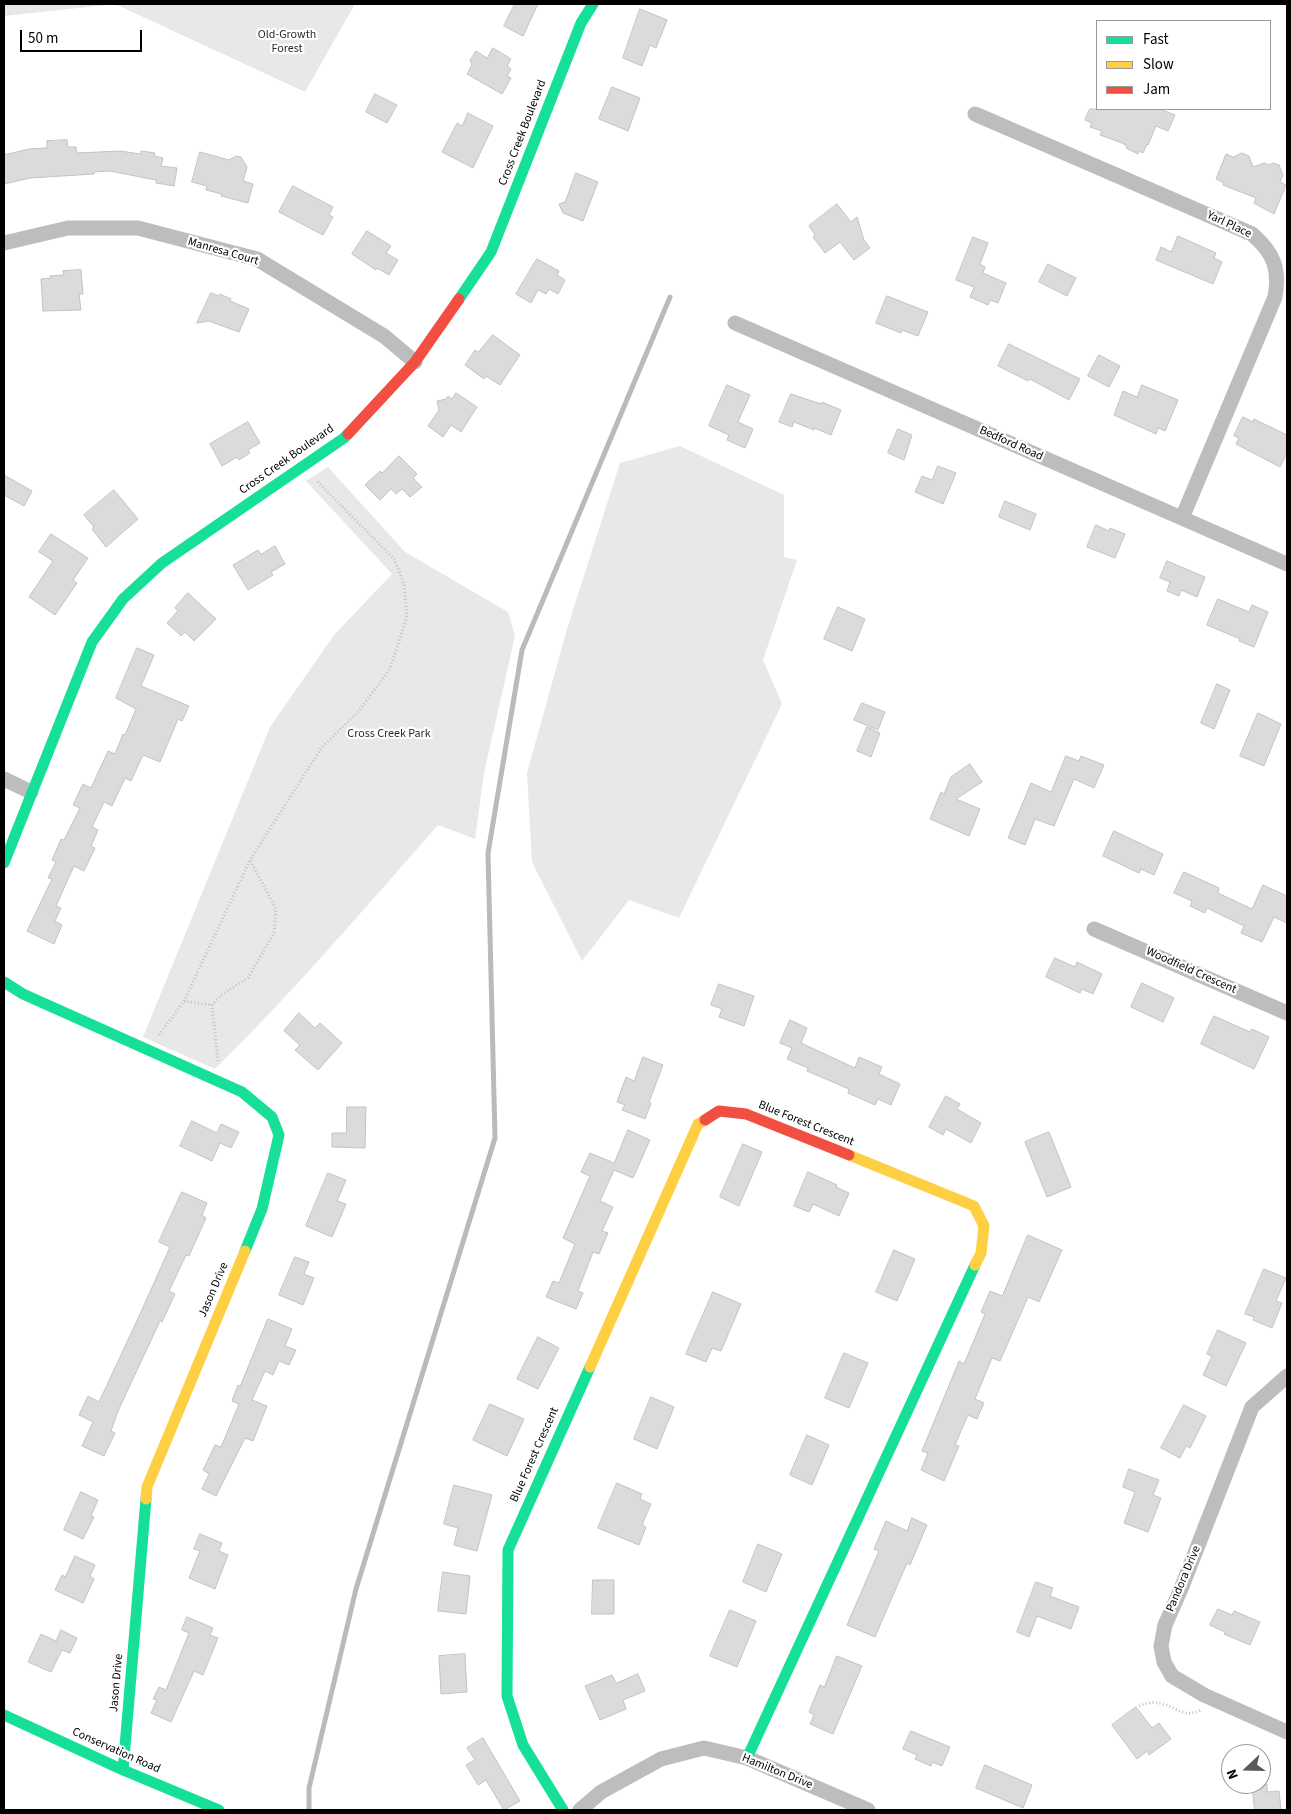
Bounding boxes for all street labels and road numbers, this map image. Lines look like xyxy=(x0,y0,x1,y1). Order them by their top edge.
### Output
street label: Cross Creek Boulevard xyxy=(496,78,550,188)
street label: Yarl Place xyxy=(1204,208,1254,242)
street label: Manresa Court xyxy=(186,235,260,269)
street label: Cross Creek Boulevard xyxy=(237,422,337,498)
street label: Bedford Road xyxy=(977,424,1045,464)
street label: Woodfield Crescent xyxy=(1144,945,1238,997)
street label: Blue Forest Crescent xyxy=(756,1098,856,1150)
street label: Jason Drive xyxy=(196,1260,232,1320)
street label: Blue Forest Crescent xyxy=(508,1405,562,1505)
street label: Pandora Drive xyxy=(1164,1544,1204,1614)
street label: Jason Drive xyxy=(107,1653,127,1713)
street label: Conservation Road xyxy=(70,1725,162,1777)
street label: Hamilton Drive xyxy=(739,1751,815,1793)

